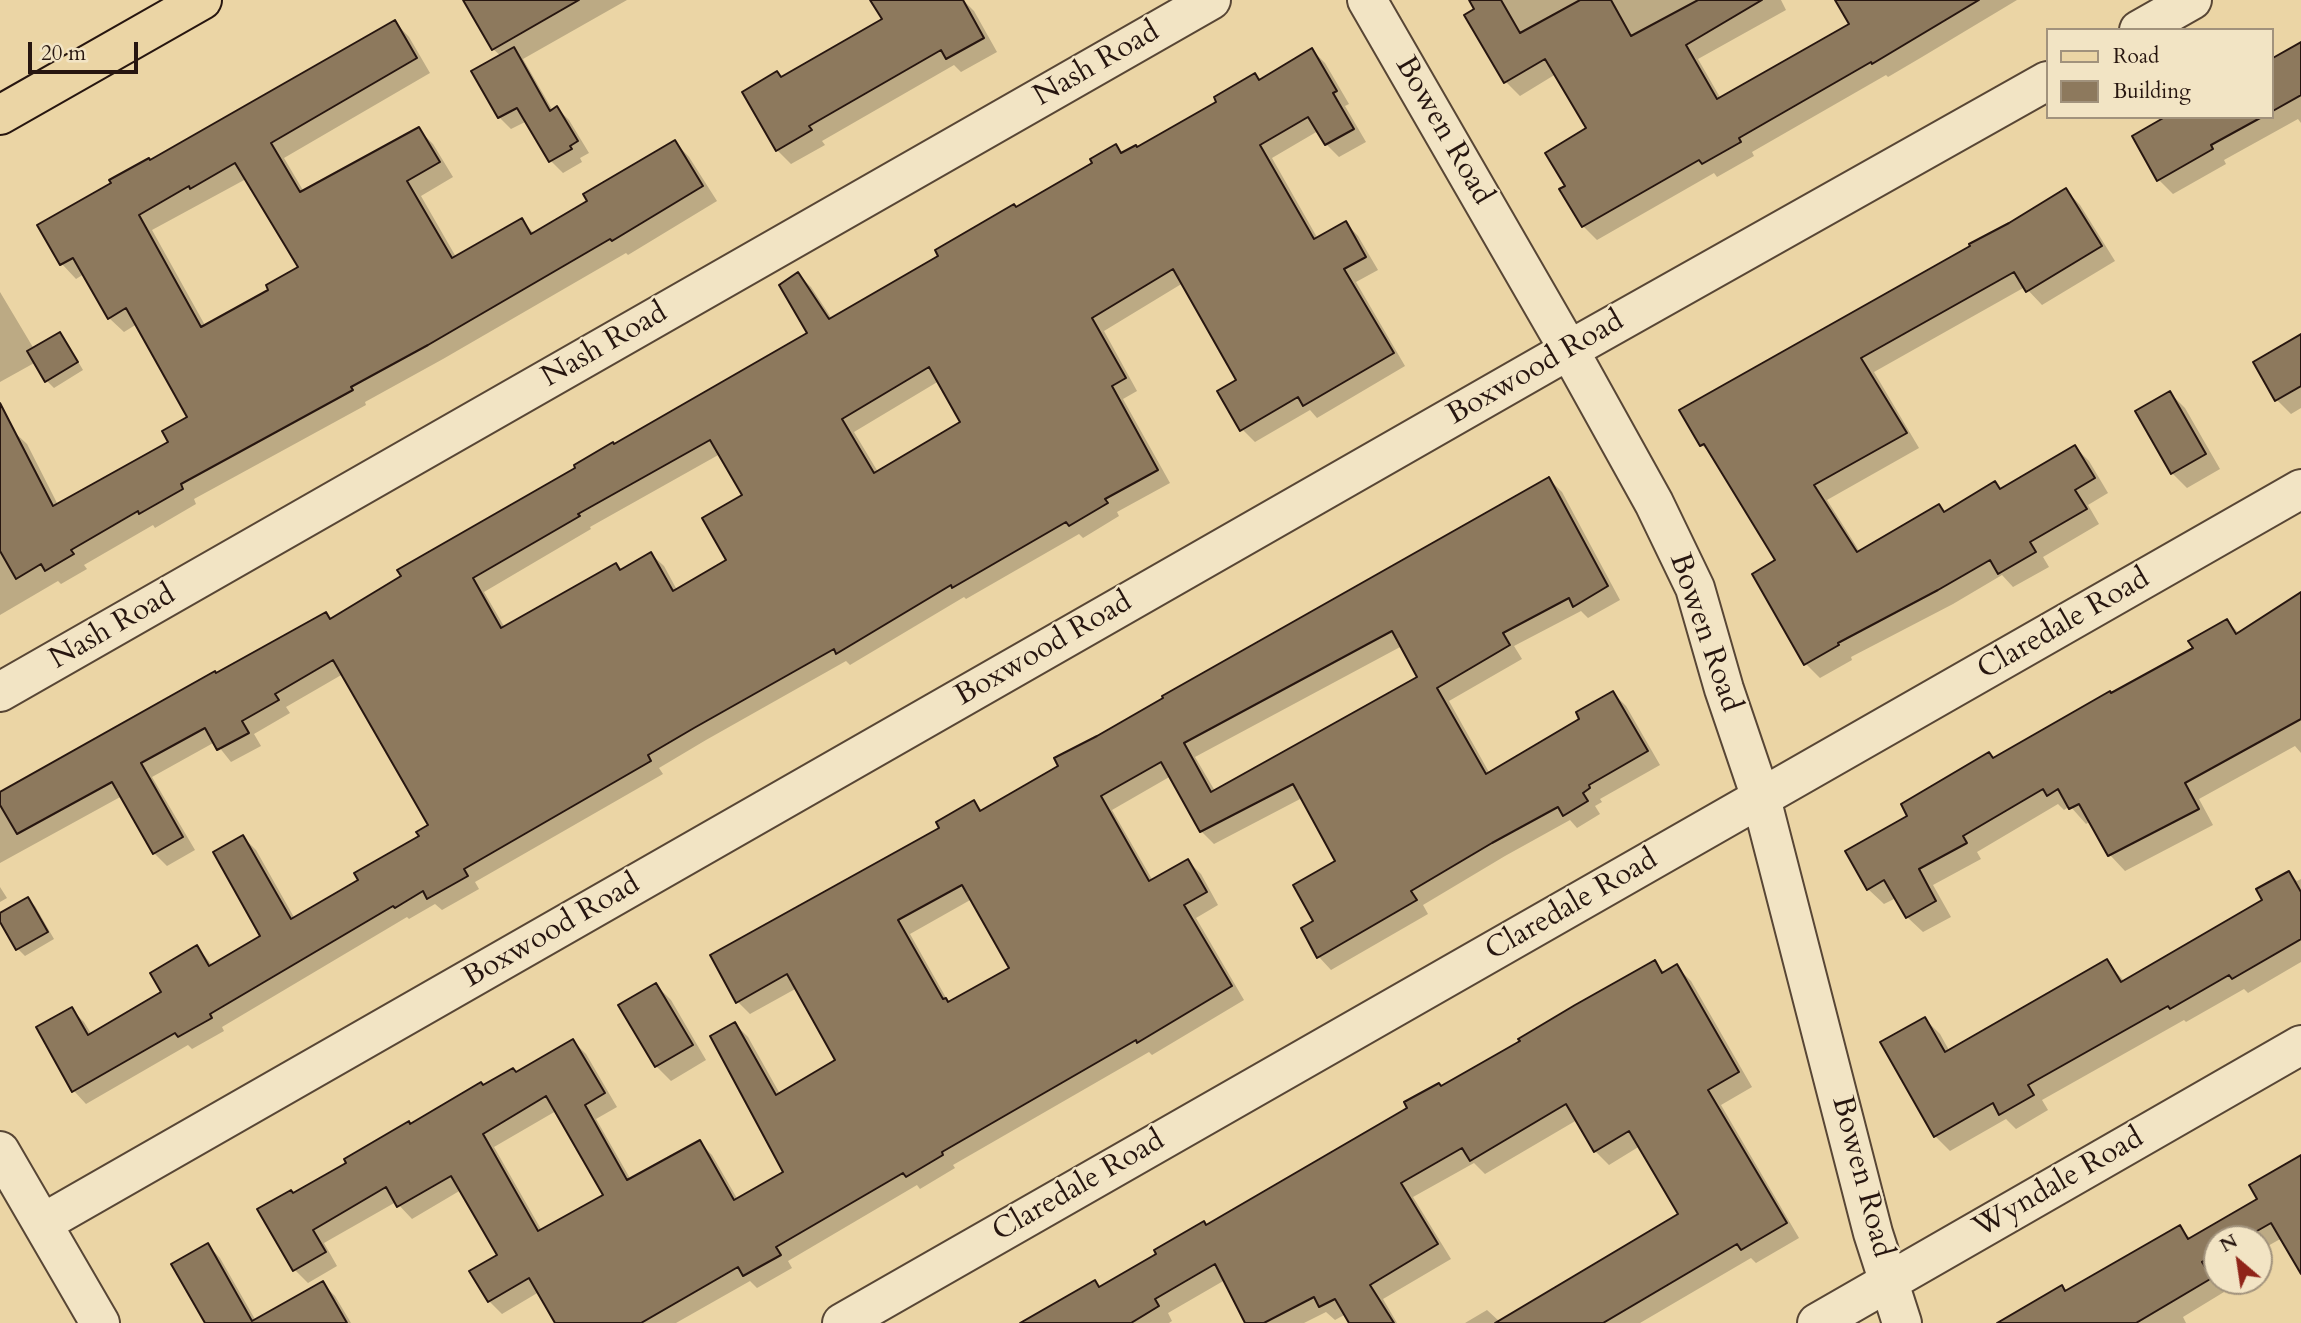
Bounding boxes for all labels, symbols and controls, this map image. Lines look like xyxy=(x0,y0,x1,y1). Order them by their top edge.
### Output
street label: Nash Road xyxy=(1028,15,1166,115)
scale bar xyxy=(32,28,142,72)
legend xyxy=(2046,28,2273,119)
text: 20 m xyxy=(41,39,86,68)
text: Road xyxy=(2113,42,2159,71)
street label: Bowen Road xyxy=(1386,50,1500,212)
text: Building xyxy=(2113,77,2191,106)
street label: Nash Road xyxy=(536,296,674,396)
street label: Boxwood Road xyxy=(1441,304,1631,434)
street label: Bowen Road xyxy=(1660,549,1748,717)
street label: Claredale Road xyxy=(1972,561,2156,689)
street label: Nash Road xyxy=(44,578,182,678)
street label: Boxwood Road xyxy=(949,585,1139,715)
street label: Claredale Road xyxy=(1480,842,1664,970)
street label: Boxwood Road xyxy=(457,867,647,997)
street label: Bowen Road xyxy=(1822,1092,1900,1262)
street label: Wyndale Road xyxy=(1968,1121,2150,1247)
street label: Claredale Road xyxy=(987,1123,1171,1251)
north arrow xyxy=(2203,1225,2273,1295)
text: N xyxy=(2215,1228,2242,1259)

